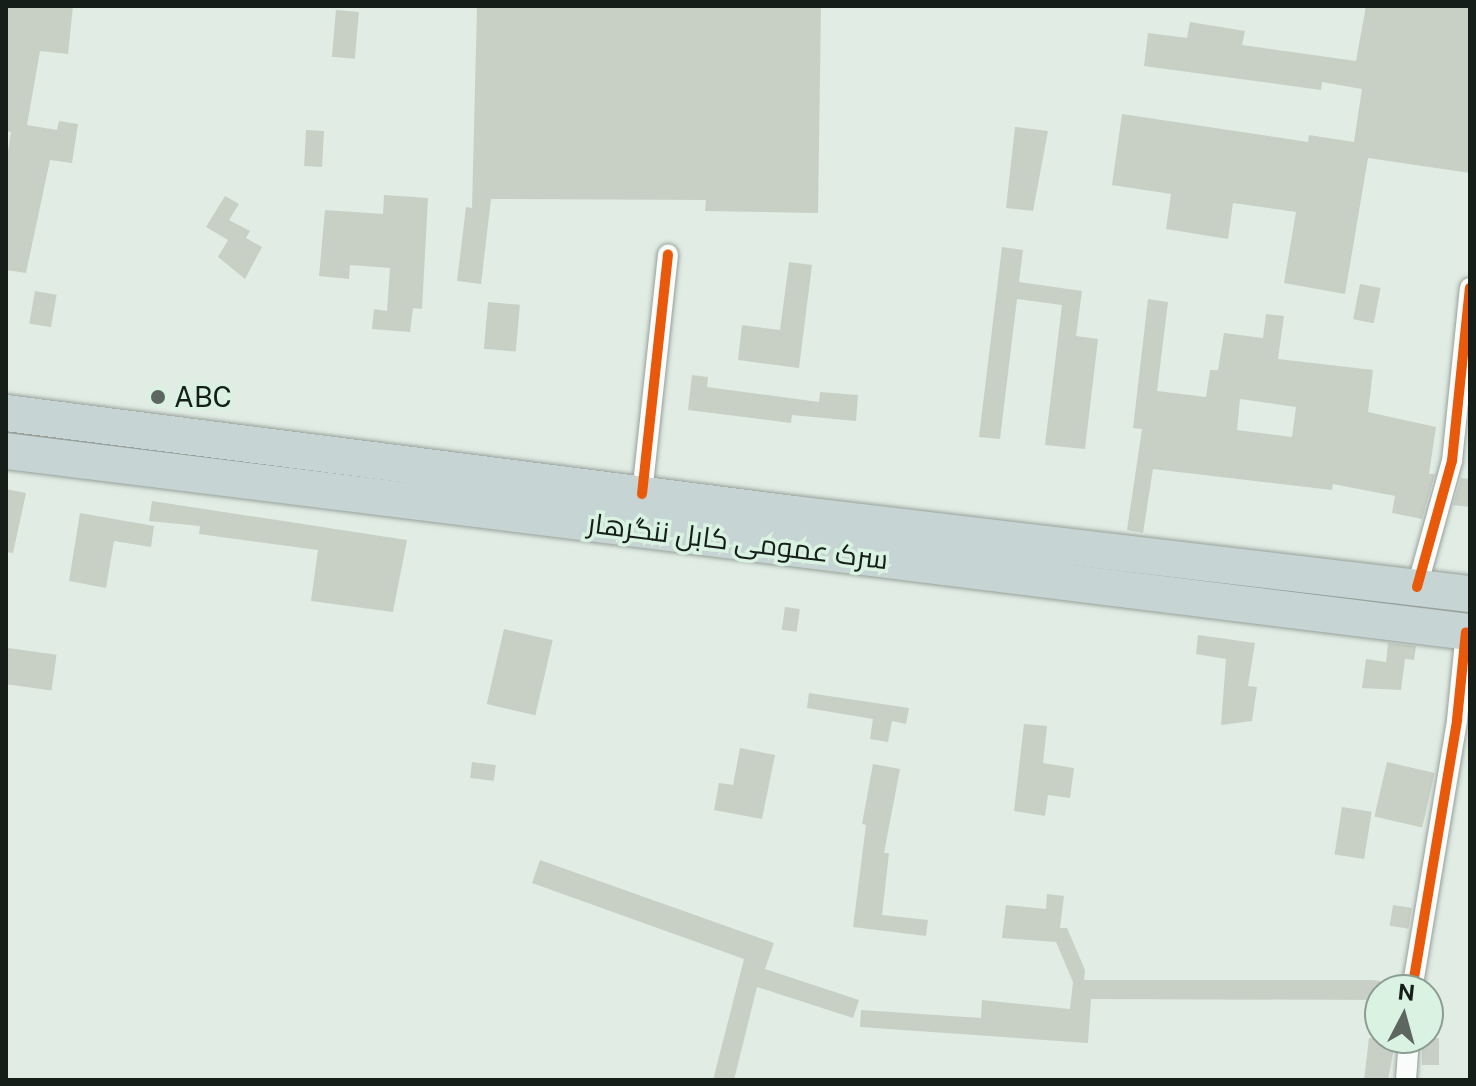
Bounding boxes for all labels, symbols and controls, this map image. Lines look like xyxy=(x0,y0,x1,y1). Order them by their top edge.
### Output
place label: ABC xyxy=(174,380,232,414)
marker: ABC xyxy=(149,388,167,406)
street label: سرک عمومی کابل ننگرهار xyxy=(586,506,890,576)
north arrow xyxy=(1364,974,1444,1054)
text: N xyxy=(1396,978,1416,1006)

